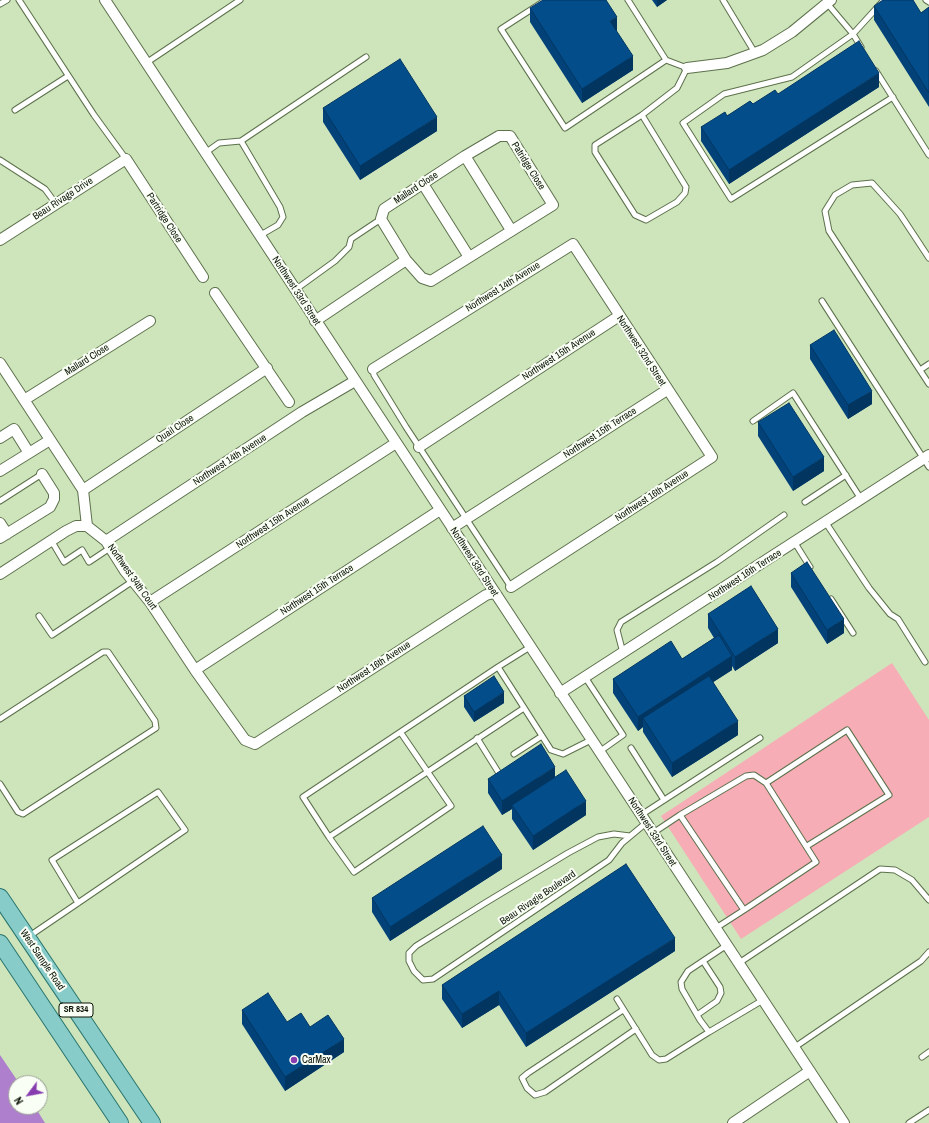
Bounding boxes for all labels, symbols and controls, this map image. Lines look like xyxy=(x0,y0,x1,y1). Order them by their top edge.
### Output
street label: Patridge Close xyxy=(509,140,547,192)
street label: Mallard Close xyxy=(392,169,440,207)
street label: Beau Rivage Drive xyxy=(31,175,95,223)
street label: Partridge Close xyxy=(143,191,185,245)
street label: Northwest 33rd Street xyxy=(269,254,323,328)
street label: Northwest 14th Avenue xyxy=(464,259,542,315)
street label: Northwest 32nd Street xyxy=(614,314,668,388)
street label: Northwest 15th Avenue xyxy=(520,327,598,383)
street label: Mallard Close xyxy=(63,342,111,378)
street label: Northwest 15th Terrace xyxy=(561,405,639,461)
street label: Quail Close xyxy=(154,412,196,446)
street label: Northwest 14th Avenue xyxy=(191,432,269,488)
street label: Northwest 16th Avenue xyxy=(613,468,691,524)
street label: Northwest 15th Avenue xyxy=(234,495,312,551)
street label: Northwest 33rd Street xyxy=(447,525,501,599)
street label: Northwest 34th Court xyxy=(105,542,159,612)
street label: Northwest 16th Terrace xyxy=(706,547,784,603)
street label: Northwest 15th Terrace xyxy=(278,562,356,618)
street label: Northwest 16th Avenue xyxy=(335,639,413,695)
street label: Northwest 33rd Street xyxy=(625,795,679,869)
street label: Beau Rivagie Boulevard xyxy=(498,868,578,928)
street label: West Sample Road xyxy=(17,927,67,993)
road number: SR 834 xyxy=(59,1003,93,1017)
place label: CarMax xyxy=(302,1054,331,1066)
marker: CarMax xyxy=(289,1055,299,1065)
north arrow xyxy=(8,1075,48,1115)
text: N xyxy=(11,1094,26,1107)

